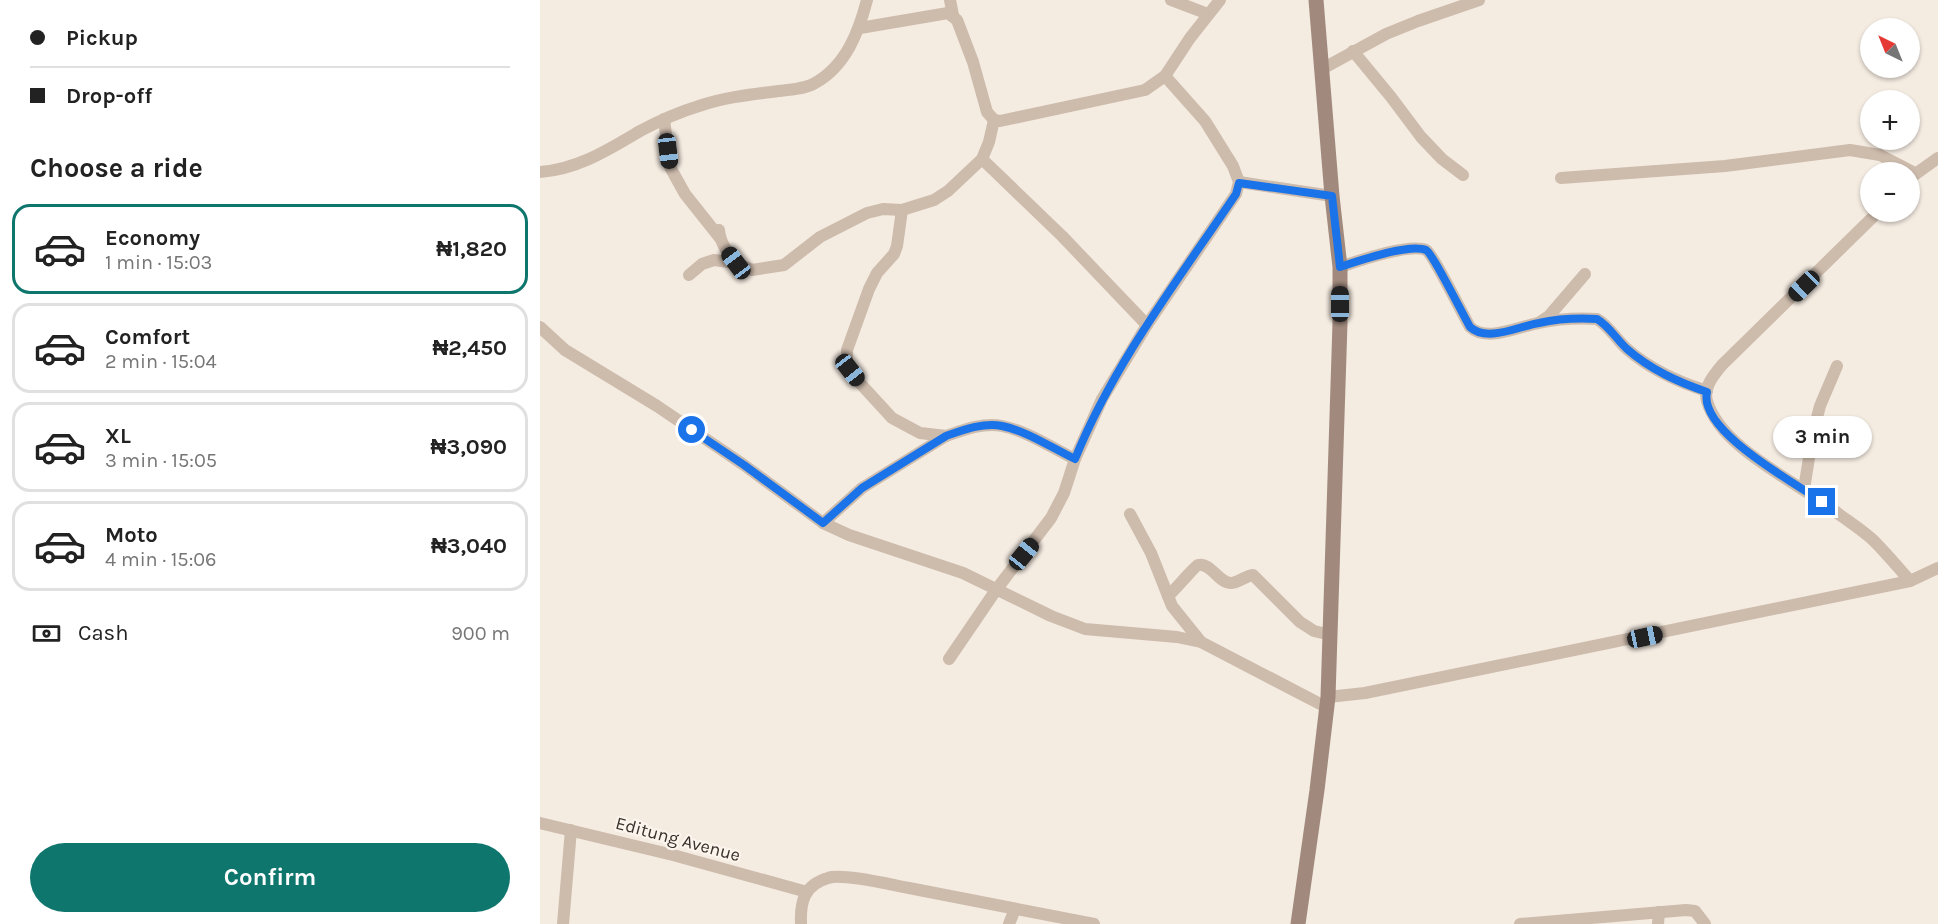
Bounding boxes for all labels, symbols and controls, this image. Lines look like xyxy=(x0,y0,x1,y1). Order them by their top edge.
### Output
north arrow xyxy=(1860,18,1920,78)
map controls xyxy=(1860,18,1920,222)
text: Pickup xyxy=(66,25,138,51)
text: Drop-off xyxy=(66,83,152,109)
button: + xyxy=(1860,90,1920,150)
car xyxy=(657,132,679,170)
text: Choose a ride xyxy=(30,152,203,184)
button: − xyxy=(1860,162,1920,222)
icon: car xyxy=(33,222,87,276)
text: Economy xyxy=(105,225,200,251)
text: ₦1,820 xyxy=(436,236,507,262)
car xyxy=(718,243,754,283)
text: 1 min · 15:03 xyxy=(105,251,212,274)
car xyxy=(1785,267,1823,305)
car xyxy=(1331,286,1349,322)
icon: car xyxy=(33,321,87,375)
text: Comfort xyxy=(105,324,190,350)
text: ₦2,450 xyxy=(432,335,507,361)
text: 2 min · 15:04 xyxy=(105,350,217,373)
car xyxy=(832,350,868,390)
callout: 3 min xyxy=(1772,415,1872,457)
route start xyxy=(678,416,705,443)
icon: car xyxy=(33,420,87,474)
text: XL xyxy=(105,423,131,449)
text: 3 min xyxy=(1795,425,1850,448)
text: ₦3,090 xyxy=(431,434,507,460)
text: 3 min · 15:05 xyxy=(105,449,217,472)
route end xyxy=(1808,488,1835,515)
icon: car xyxy=(33,519,87,573)
text: Moto xyxy=(105,522,158,548)
text: ₦3,040 xyxy=(431,533,507,559)
car xyxy=(1006,534,1042,574)
text: 4 min · 15:06 xyxy=(105,548,217,571)
icon: cash xyxy=(30,617,63,650)
text: Cash xyxy=(78,620,128,646)
text: 900 m xyxy=(451,622,510,645)
car xyxy=(1626,624,1664,650)
street label: Editung Avenue xyxy=(613,812,743,866)
button: Confirm xyxy=(30,843,510,912)

